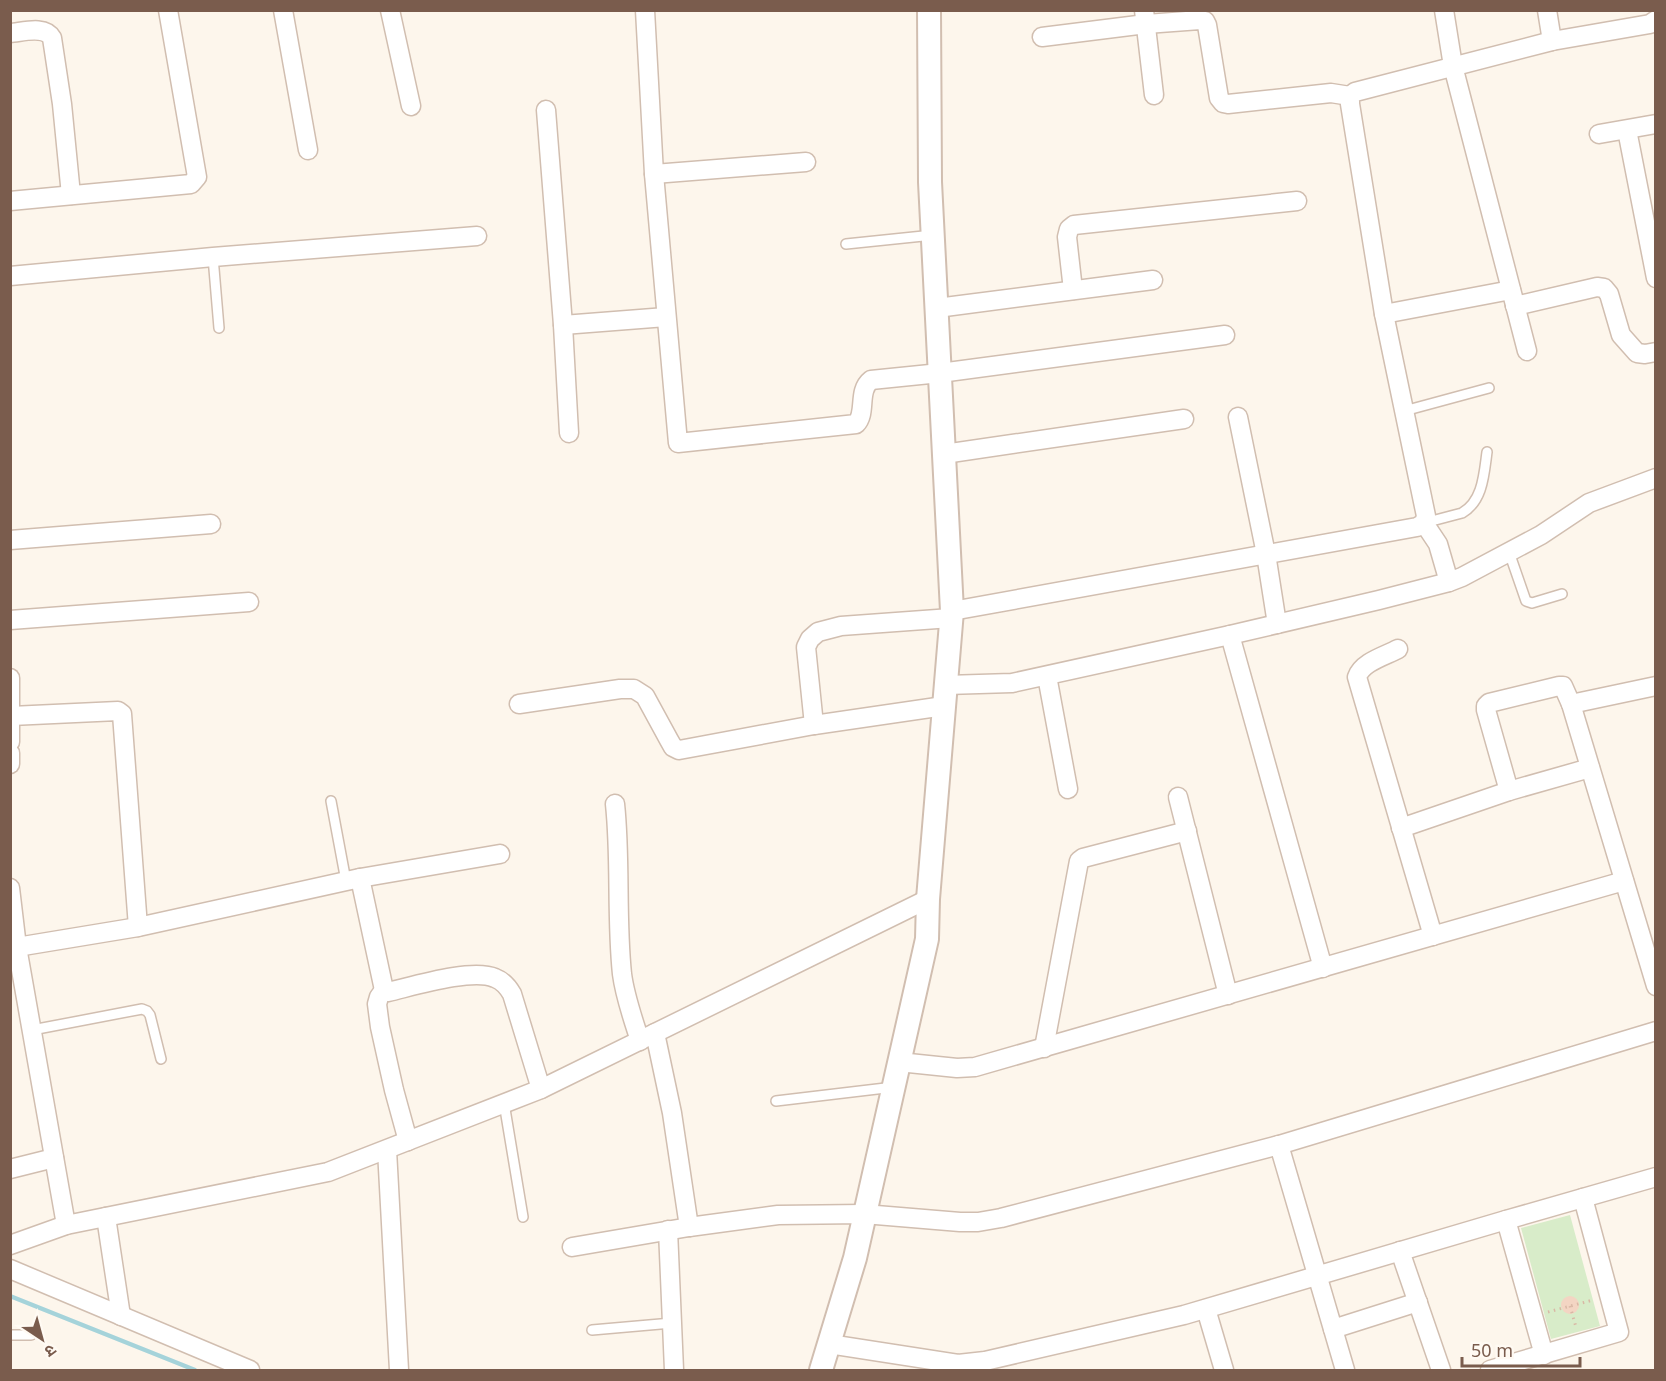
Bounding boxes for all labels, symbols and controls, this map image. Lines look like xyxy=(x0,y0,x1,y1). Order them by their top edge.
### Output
north arrow xyxy=(12,1309,72,1369)
scale bar xyxy=(1462,1330,1580,1368)
text: 50 m xyxy=(1471,1338,1513,1362)
text: उ xyxy=(40,1339,61,1363)

